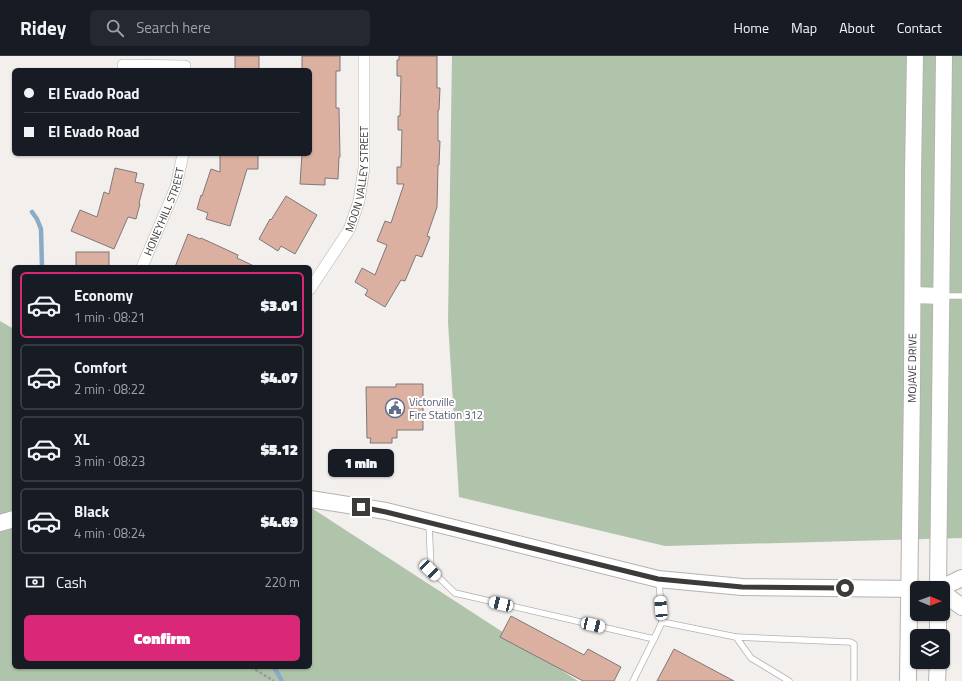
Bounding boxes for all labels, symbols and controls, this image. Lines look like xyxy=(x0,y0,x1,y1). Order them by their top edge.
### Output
search box xyxy=(90,10,370,46)
text: Ridey xyxy=(20,13,66,42)
text: Search here xyxy=(136,16,211,39)
icon: search xyxy=(104,17,126,39)
text: Home xyxy=(734,17,769,38)
text: Map xyxy=(791,17,817,38)
text: About xyxy=(839,17,875,38)
text: Contact xyxy=(897,17,942,38)
text: El Evado Road xyxy=(48,82,140,105)
text: El Evado Road xyxy=(48,120,140,143)
street label: MOON VALLEY STREET xyxy=(341,126,372,234)
street label: HONEYHILL STREET xyxy=(140,166,188,258)
text: Economy xyxy=(74,284,133,307)
icon: car xyxy=(26,287,62,323)
text: $3.01 xyxy=(261,294,298,317)
text: 1 min · 08:21 xyxy=(74,307,145,327)
street label: MOJAVE DRIVE xyxy=(904,333,920,403)
text: Comfort xyxy=(74,356,127,379)
icon: car xyxy=(26,359,62,395)
text: $4.07 xyxy=(261,366,298,389)
text: 2 min · 08:22 xyxy=(74,379,145,399)
place label: Victorville Fire Station 312 xyxy=(409,394,483,423)
public building icon: Victorville Fire Station 312 xyxy=(384,397,406,419)
text: XL xyxy=(74,428,90,451)
icon: car xyxy=(26,431,62,467)
text: $5.12 xyxy=(261,438,298,461)
callout: 1 min xyxy=(328,449,394,477)
text: 3 min · 08:23 xyxy=(74,451,145,471)
text: 1 min xyxy=(345,453,377,473)
route end xyxy=(352,498,370,516)
text: Black xyxy=(74,500,109,523)
icon: car xyxy=(26,503,62,539)
text: $4.69 xyxy=(261,510,298,533)
text: 4 min · 08:24 xyxy=(74,523,145,543)
car xyxy=(417,557,443,583)
icon: cash xyxy=(24,571,46,593)
text: Cash xyxy=(56,571,87,594)
text: 220 m xyxy=(264,572,300,592)
route start xyxy=(836,579,854,597)
north arrow xyxy=(910,581,950,621)
map controls xyxy=(910,581,950,669)
car xyxy=(488,595,514,613)
car xyxy=(654,596,668,620)
button: Confirm xyxy=(24,615,300,661)
car xyxy=(580,616,606,634)
button: layers xyxy=(910,629,950,669)

